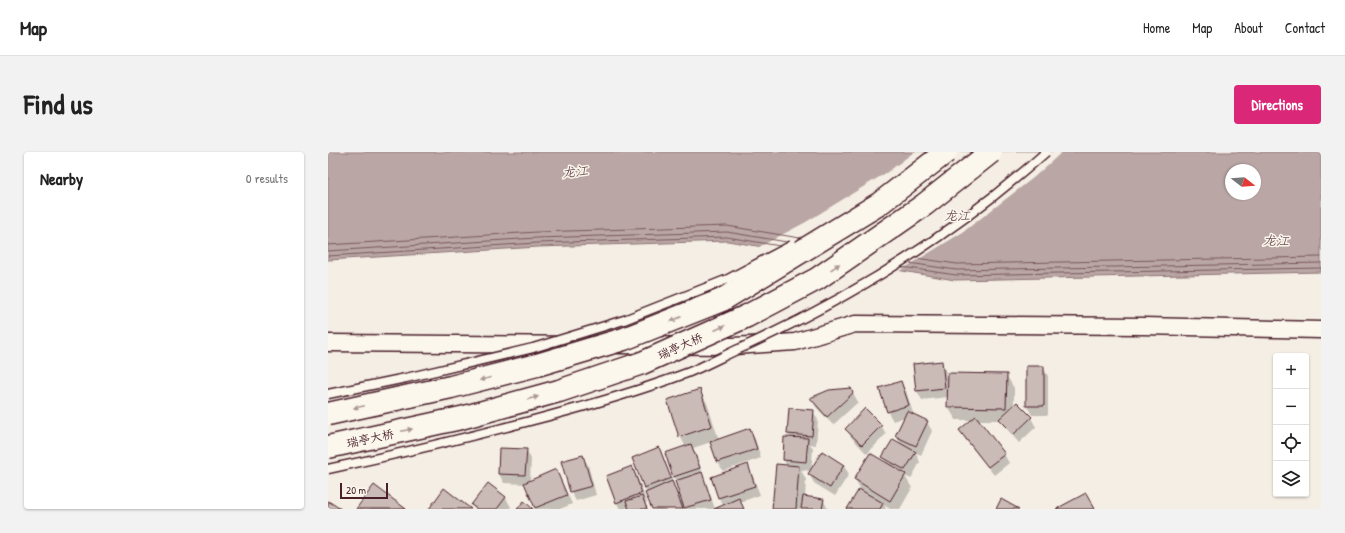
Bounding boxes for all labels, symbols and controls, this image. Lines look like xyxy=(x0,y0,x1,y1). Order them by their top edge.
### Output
text: Map xyxy=(20,15,47,41)
text: Home xyxy=(1143,18,1170,37)
text: Map xyxy=(1192,18,1212,37)
text: About xyxy=(1234,18,1263,37)
text: Contact xyxy=(1285,18,1325,37)
text: Find us xyxy=(24,85,93,123)
button: Directions xyxy=(1234,85,1321,124)
water label: 龙江 xyxy=(561,161,590,181)
north arrow xyxy=(1225,164,1261,200)
text: Nearby xyxy=(40,167,83,190)
text: 0 results xyxy=(246,169,288,187)
water label: 龙江 xyxy=(944,206,971,224)
water label: 龙江 xyxy=(1263,231,1290,249)
one-way arrow xyxy=(829,263,840,271)
one-way arrow xyxy=(669,316,681,322)
one-way arrow xyxy=(714,325,726,331)
street label: 瑞亭大桥 xyxy=(655,328,706,364)
map controls xyxy=(1273,353,1309,497)
button: + xyxy=(1273,353,1309,389)
one-way arrow xyxy=(479,376,492,382)
button: − xyxy=(1273,389,1309,425)
one-way arrow xyxy=(527,395,539,401)
one-way arrow xyxy=(352,405,365,411)
street label: 瑞亭大桥 xyxy=(345,424,396,451)
button: locate xyxy=(1273,425,1309,461)
one-way arrow xyxy=(401,426,413,432)
button: layers xyxy=(1273,461,1309,497)
scale bar xyxy=(340,481,388,500)
text: 20 m xyxy=(346,483,366,497)

